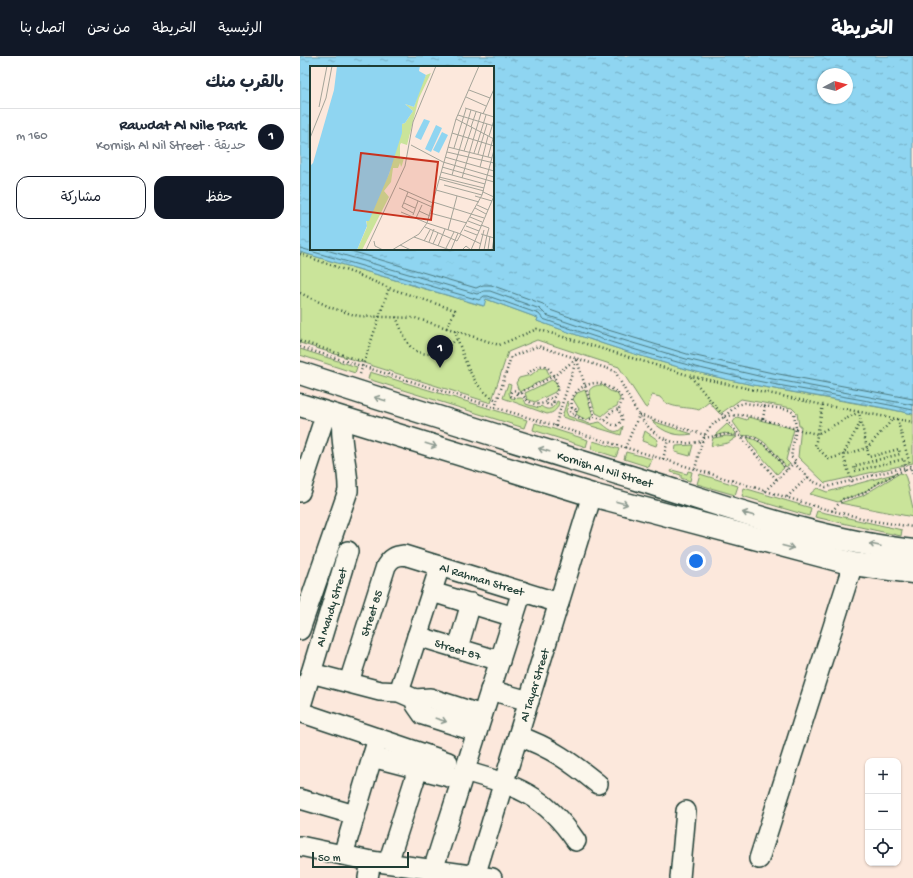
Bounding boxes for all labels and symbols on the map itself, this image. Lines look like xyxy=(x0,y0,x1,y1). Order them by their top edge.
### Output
inset map xyxy=(310,66,494,250)
north arrow xyxy=(817,68,853,104)
pin: 1 xyxy=(427,335,453,368)
one-way arrow xyxy=(374,395,386,403)
one-way arrow xyxy=(424,442,437,449)
one-way arrow xyxy=(538,446,550,454)
street label: Kornish Al Nil Street xyxy=(555,450,655,492)
one-way arrow xyxy=(615,500,628,507)
one-way arrow xyxy=(742,510,755,517)
one-way arrow xyxy=(868,541,881,549)
one-way arrow xyxy=(782,544,795,552)
your location xyxy=(686,551,706,571)
street label: Al Rahman Street xyxy=(437,561,526,601)
street label: Al Mahdy Street xyxy=(314,565,352,649)
street label: Street 85 xyxy=(359,589,387,638)
street label: Street 87 xyxy=(433,637,483,665)
street label: Al Tayar Street xyxy=(518,646,554,724)
one-way arrow xyxy=(435,717,448,724)
scale bar xyxy=(312,850,409,869)

